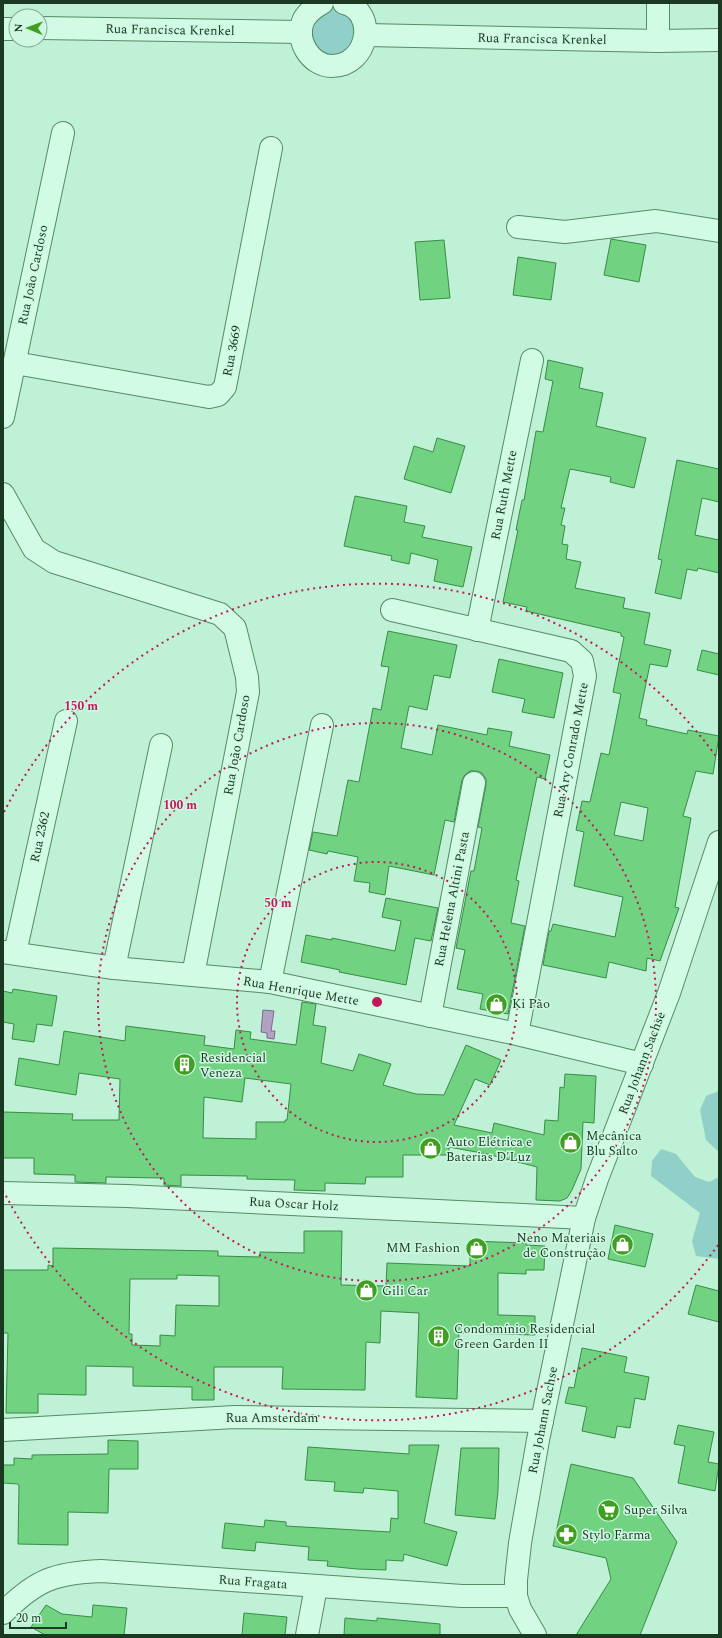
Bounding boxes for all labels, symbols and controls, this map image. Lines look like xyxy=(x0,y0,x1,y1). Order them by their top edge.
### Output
north arrow xyxy=(8,8,48,48)
street label: Rua Francisca Krenkel xyxy=(105,19,235,41)
text: N xyxy=(10,23,27,32)
street label: Rua Francisca Krenkel xyxy=(477,28,607,50)
street label: Rua João Cardoso xyxy=(13,223,53,327)
street label: Rua 3669 xyxy=(217,323,247,378)
street label: Rua Ruth Mette xyxy=(485,448,523,542)
street label: Rua Ary Conrado Mette xyxy=(548,681,594,819)
street label: Rua João Cardoso xyxy=(218,693,256,797)
text: 150 m xyxy=(64,697,98,716)
text: 100 m xyxy=(163,796,197,815)
street label: Rua 2362 xyxy=(25,810,55,864)
street label: Rua Helena Altini Pasta xyxy=(429,829,475,968)
text: 50 m xyxy=(264,894,292,913)
street label: Rua Henrique Mette xyxy=(241,971,361,1011)
shop icon: Ki Pão xyxy=(483,991,509,1017)
place label: Ki Pão xyxy=(512,994,550,1014)
centre of rings xyxy=(370,995,384,1009)
street label: Rua Johann Sachse xyxy=(613,1009,671,1117)
place label: Residencial Veneza xyxy=(200,1048,266,1083)
building icon: Residencial Veneza xyxy=(172,1052,198,1078)
place label: Mecânica Blu Salto xyxy=(586,1126,642,1161)
shop icon: Mecânica Blu Salto xyxy=(558,1130,584,1156)
place label: Auto Elétrica e Baterias D'Luz xyxy=(446,1132,532,1167)
shop icon: Auto Elétrica e Baterias D'Luz xyxy=(418,1136,444,1162)
street label: Rua Oscar Holz xyxy=(248,1192,340,1216)
place label: Neno Materiais de Construção xyxy=(516,1228,606,1263)
shop icon: Neno Materiais de Construção xyxy=(609,1232,635,1258)
shop icon: MM Fashion xyxy=(463,1235,489,1261)
place label: MM Fashion xyxy=(386,1238,460,1258)
shop icon: Gili Car xyxy=(353,1278,379,1304)
place label: Gili Car xyxy=(382,1281,428,1301)
place label: Condomínio Residencial Green Garden II xyxy=(454,1319,596,1354)
building icon: Condomínio Residencial Green Garden II xyxy=(426,1323,452,1349)
street label: Rua Johann Sachse xyxy=(523,1365,563,1475)
street label: Rua Amsterdam xyxy=(226,1408,318,1428)
supermarket icon: Super Silva xyxy=(595,1497,621,1523)
place label: Super Silva xyxy=(624,1500,688,1520)
pharmacy icon: Stylo Farma xyxy=(554,1522,580,1548)
place label: Stylo Farma xyxy=(582,1525,651,1545)
street label: Rua Fragata xyxy=(218,1570,289,1594)
scale bar xyxy=(10,1604,66,1630)
text: 20 m xyxy=(16,1609,41,1628)

